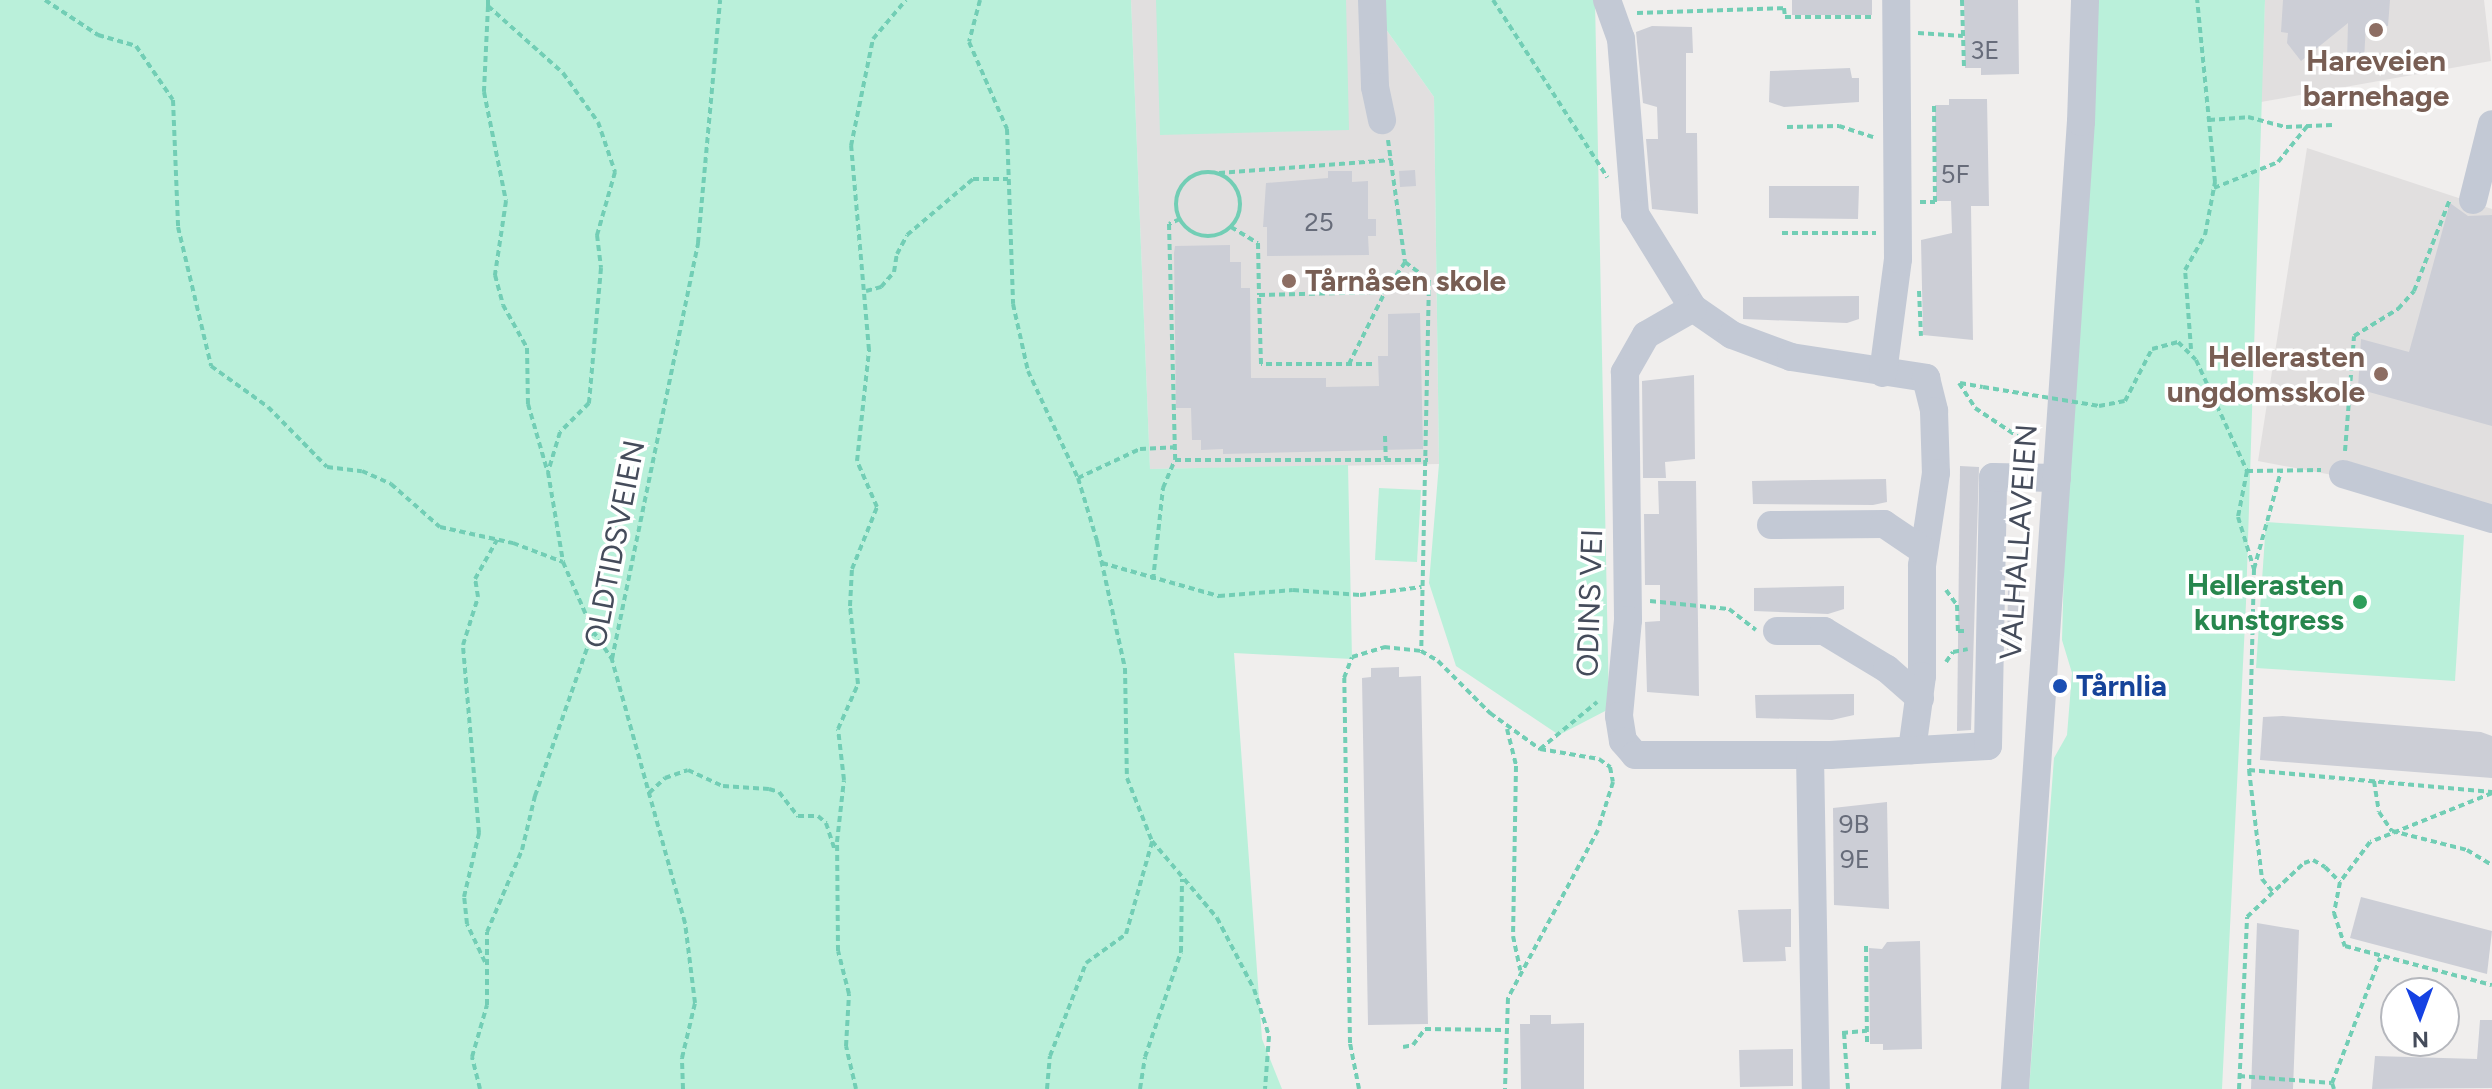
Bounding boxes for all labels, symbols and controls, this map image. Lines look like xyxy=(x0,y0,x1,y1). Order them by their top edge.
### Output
marker: Hareveien barnehage xyxy=(2367,21,2385,39)
house number: 3E xyxy=(1970,35,2000,67)
place label: Hareveien barnehage xyxy=(2303,43,2449,114)
house number: 5F xyxy=(1940,159,1970,191)
house number: 25 xyxy=(1304,207,1334,239)
place label: Tårnåsen skole xyxy=(1305,263,1506,299)
marker: Tårnåsen skole xyxy=(1280,272,1298,290)
place label: Hellerasten ungdomsskole xyxy=(2167,339,2365,410)
marker: Hellerasten ungdomsskole xyxy=(2372,365,2390,383)
street label: VALHALLAVEIEN xyxy=(1993,423,2045,661)
street label: OLDTIDSVEIEN xyxy=(577,437,653,651)
street label: ODINS VEI xyxy=(1569,529,1611,677)
place label: Hellerasten kunstgress xyxy=(2187,567,2344,638)
marker: Hellerasten kunstgress xyxy=(2351,593,2369,611)
place label: Tårnlia xyxy=(2076,668,2167,704)
marker: Tårnlia xyxy=(2051,677,2069,695)
house number: 9B xyxy=(1839,809,1869,841)
house number: 9E xyxy=(1840,844,1870,876)
north arrow xyxy=(2380,977,2460,1057)
text: N xyxy=(2412,1026,2429,1053)

